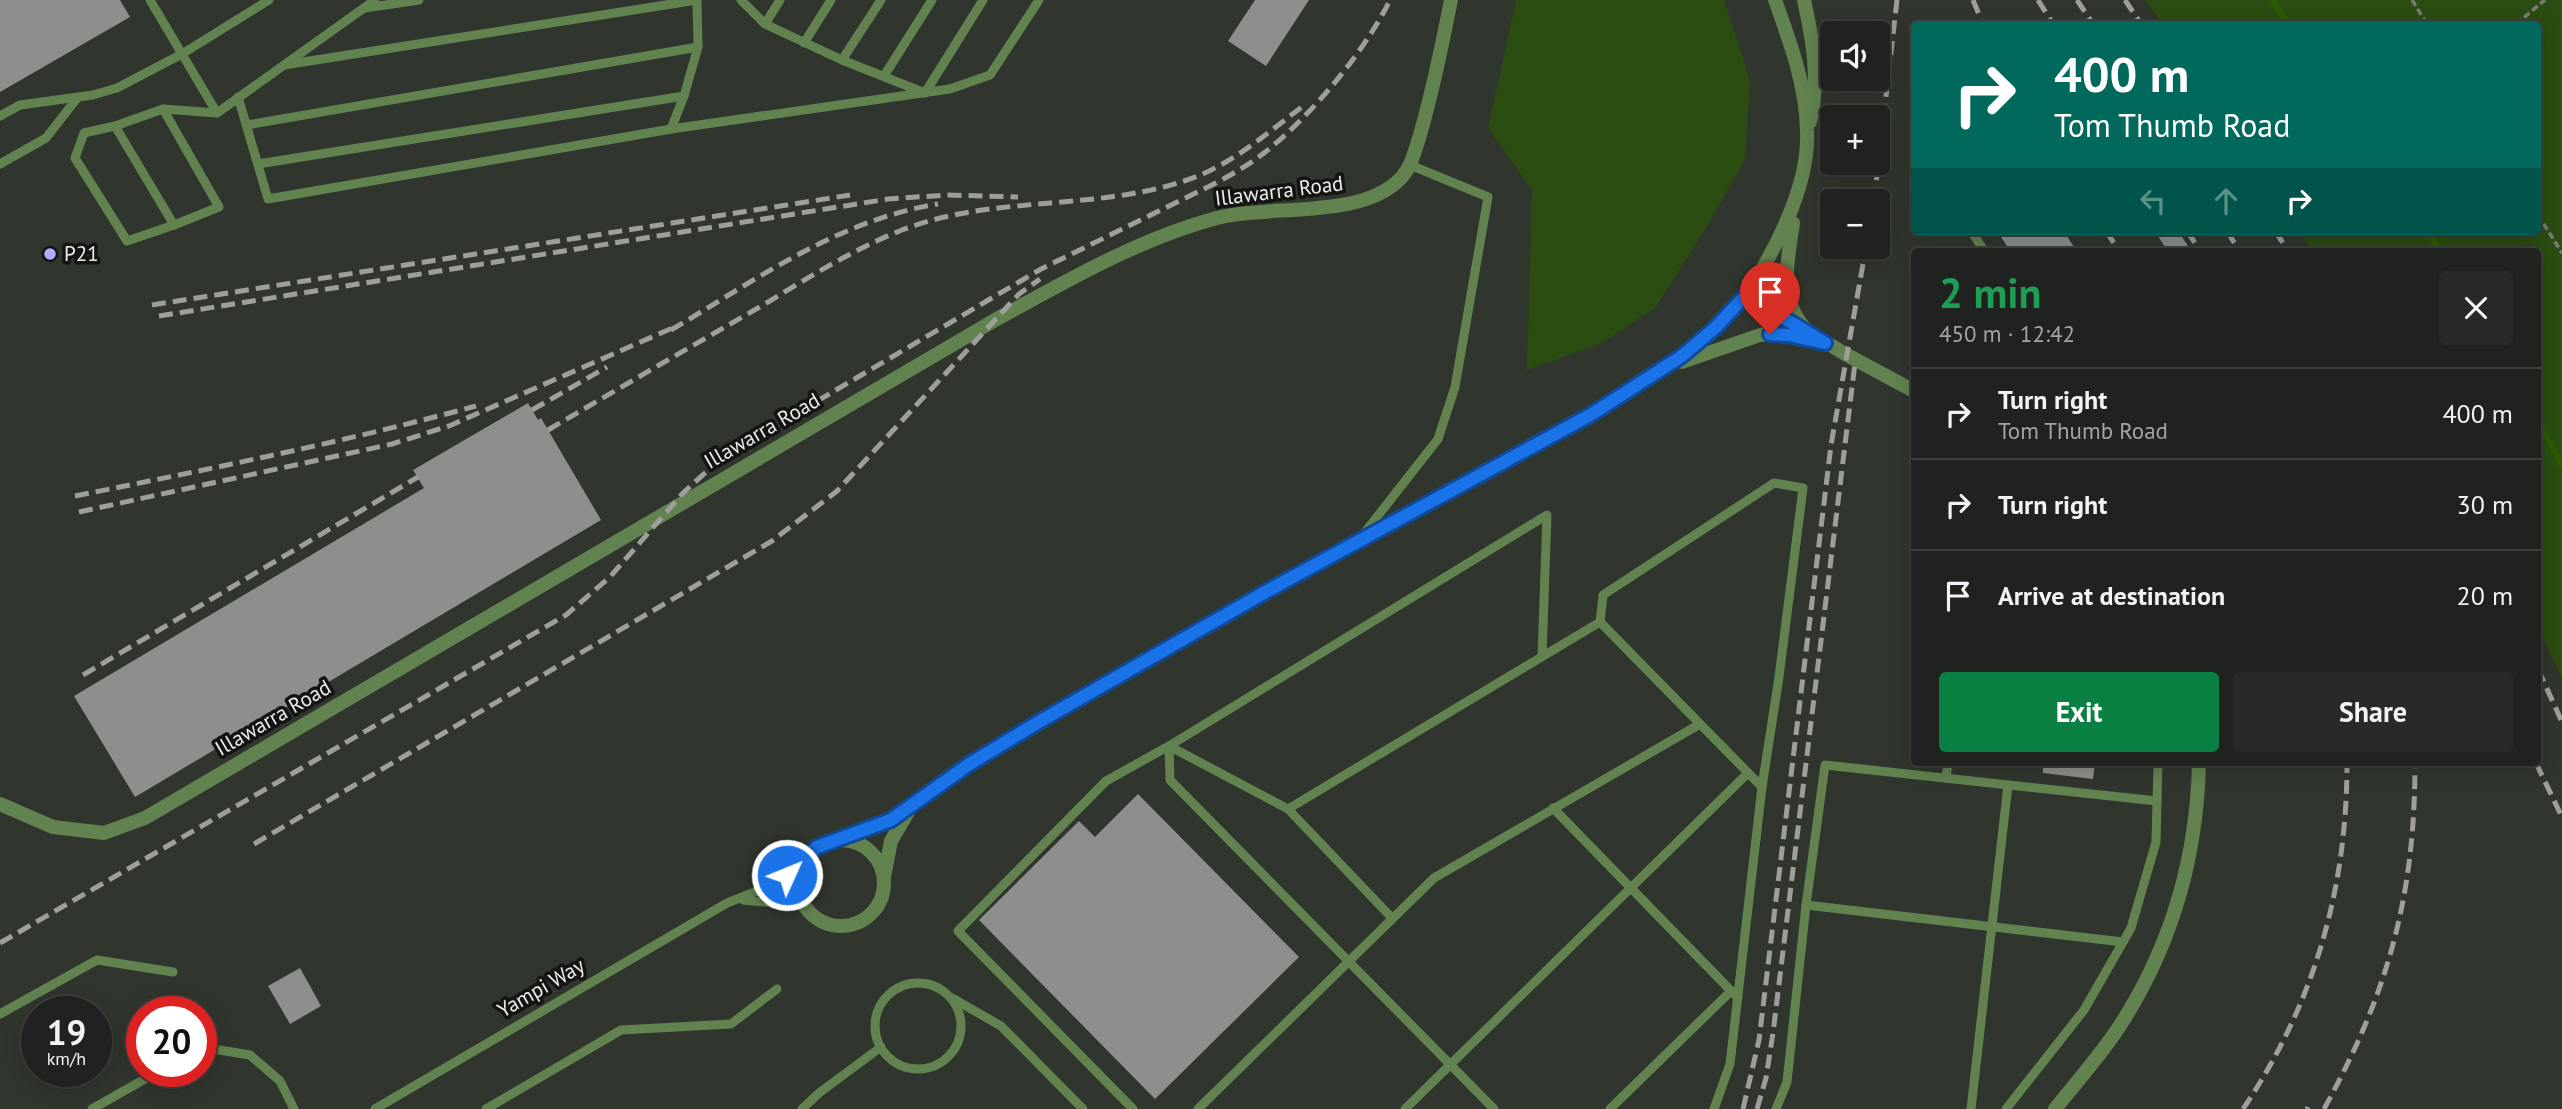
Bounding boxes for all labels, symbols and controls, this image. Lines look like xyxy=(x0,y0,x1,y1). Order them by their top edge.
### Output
map controls xyxy=(1820,21,1890,259)
button: sound xyxy=(1820,21,1890,91)
text: 400 m xyxy=(2054,42,2189,106)
icon: right xyxy=(1939,49,2030,140)
text: Tom Thumb Road xyxy=(2054,104,2290,146)
button: + xyxy=(1820,105,1890,175)
street label: Illawarra Road xyxy=(1213,169,1345,212)
icon: left xyxy=(2134,182,2172,220)
icon: ahead xyxy=(2207,182,2245,220)
icon: right xyxy=(2280,182,2318,220)
button: − xyxy=(1820,189,1890,259)
place label: P21 xyxy=(64,240,99,267)
marker: P21 xyxy=(42,246,58,262)
pin xyxy=(1740,262,1800,334)
text: 2 min xyxy=(1939,265,2041,320)
button: close xyxy=(2439,271,2513,345)
icon: arrive xyxy=(1751,273,1789,311)
text: 450 m · 12:42 xyxy=(1939,319,2075,348)
text: Turn right xyxy=(1998,383,2107,416)
street label: Illawarra Road xyxy=(699,387,825,475)
icon: right xyxy=(1939,395,1977,433)
text: 400 m xyxy=(2442,397,2513,430)
text: Tom Thumb Road xyxy=(1998,416,2168,445)
icon: right xyxy=(1939,486,1977,524)
text: Turn right xyxy=(1998,488,2107,521)
text: 30 m xyxy=(2457,488,2513,521)
icon: arrive xyxy=(1939,577,1977,615)
text: Arrive at destination xyxy=(1998,579,2225,612)
text: 20 m xyxy=(2457,579,2513,612)
button: Exit xyxy=(1939,672,2219,752)
button: Share xyxy=(2233,672,2513,752)
street label: Illawarra Road xyxy=(210,674,336,762)
position arrow xyxy=(750,838,824,912)
street label: Yampi Way xyxy=(492,952,590,1023)
speed limit sign: 20 xyxy=(126,996,217,1087)
text: 19 xyxy=(47,1009,86,1055)
text: km/h xyxy=(47,1047,86,1070)

